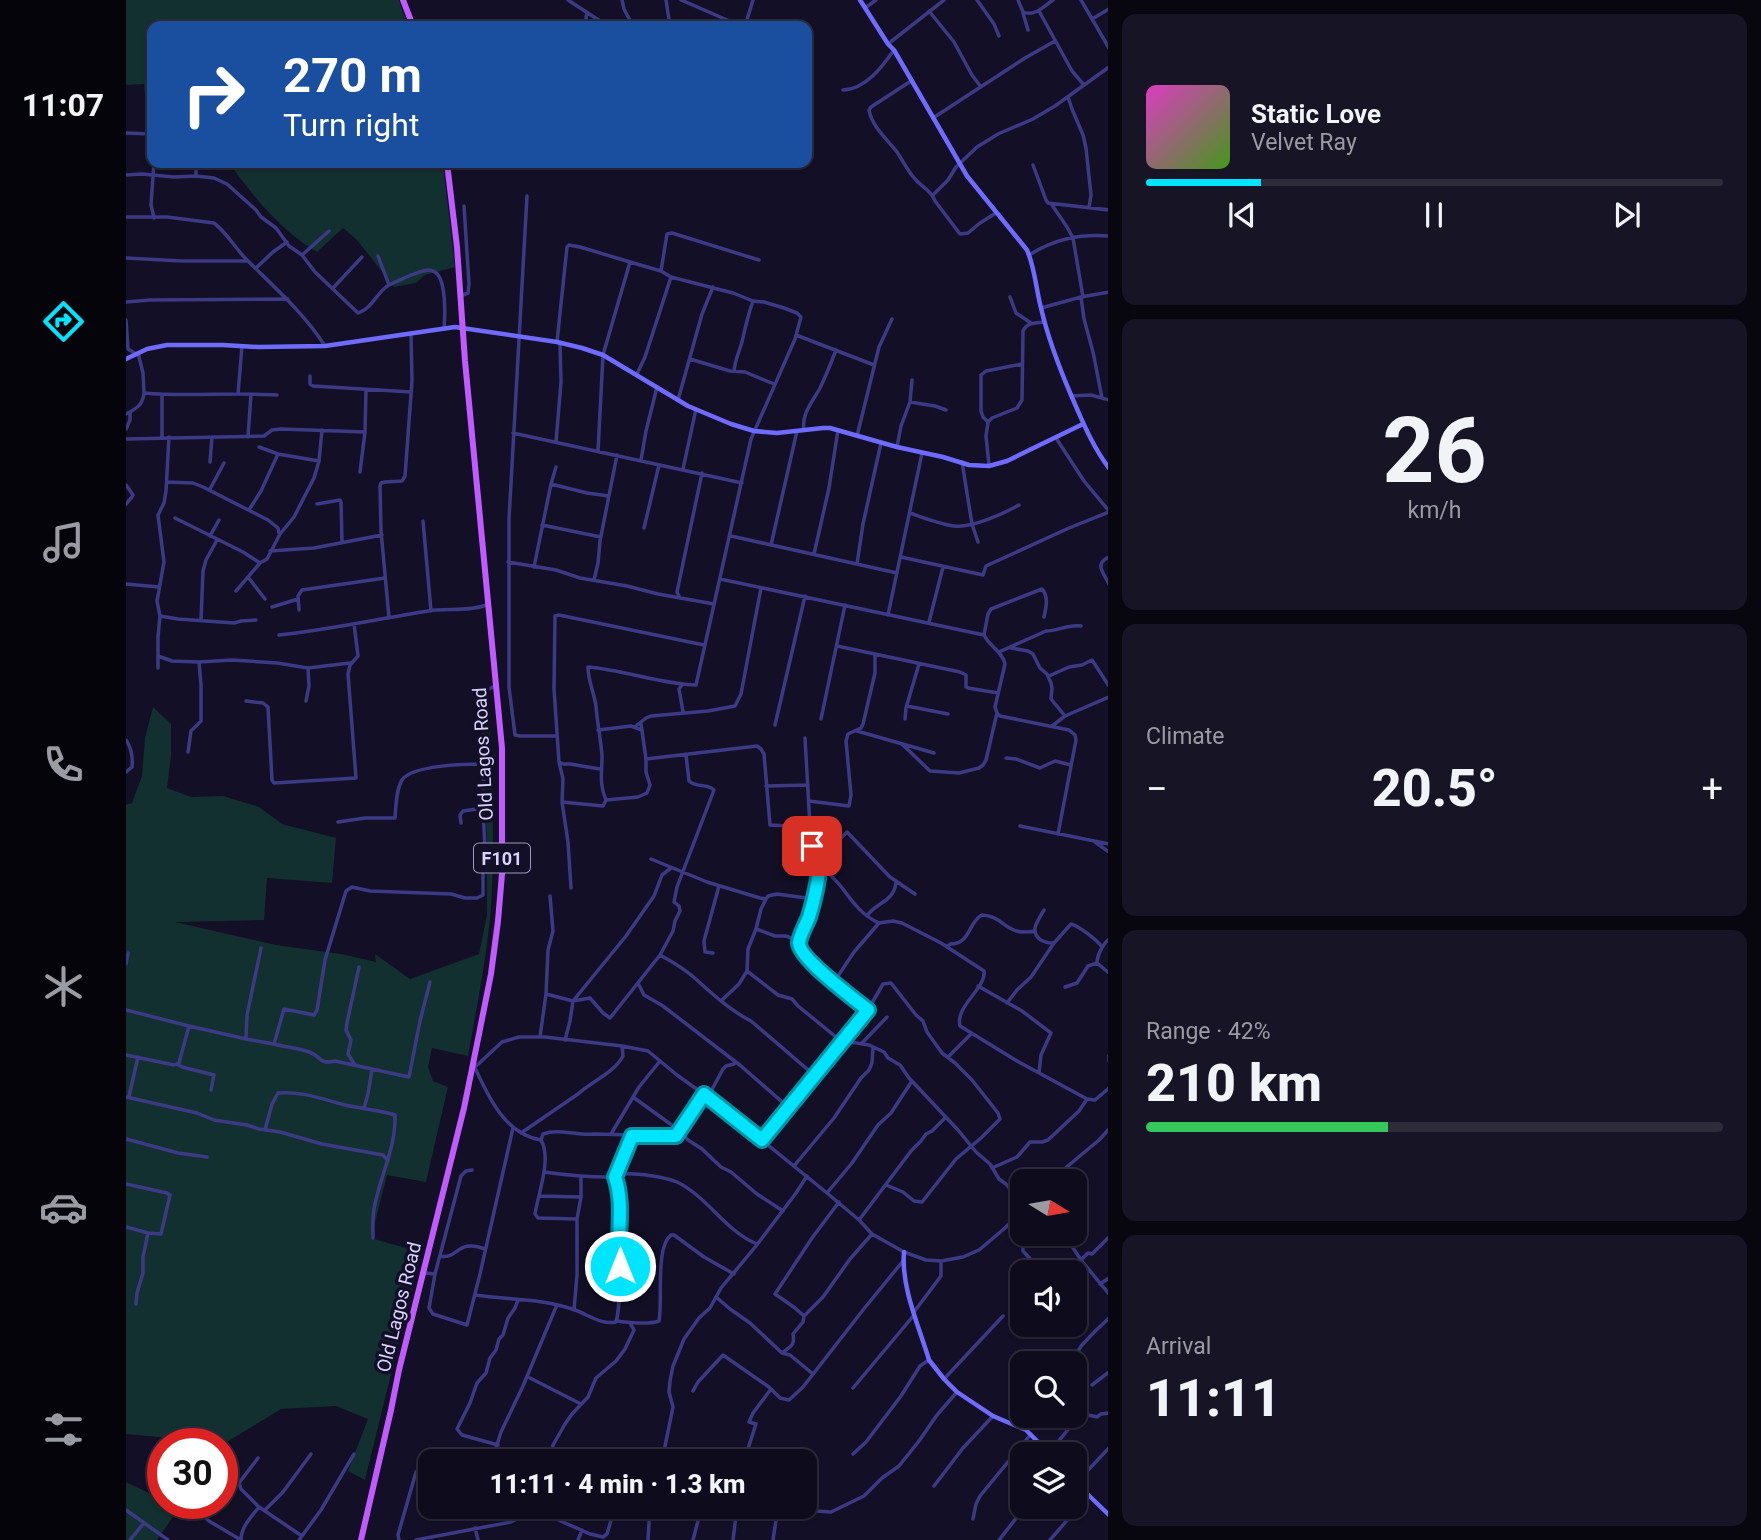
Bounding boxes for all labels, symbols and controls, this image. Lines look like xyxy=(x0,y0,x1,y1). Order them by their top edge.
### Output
text: 270 m xyxy=(283,47,422,104)
icon: right xyxy=(168,49,259,140)
text: 11:07 xyxy=(22,86,104,124)
text: Static Love xyxy=(1251,99,1381,129)
text: Turn right xyxy=(283,106,419,144)
text: Velvet Ray xyxy=(1251,129,1357,156)
icon: previous xyxy=(1223,196,1261,234)
icon: pause xyxy=(1415,196,1453,234)
icon: next xyxy=(1608,196,1646,234)
icon: directions xyxy=(39,297,88,346)
text: 26 xyxy=(1382,398,1487,504)
text: km/h xyxy=(1408,497,1462,524)
icon: music xyxy=(39,518,88,567)
street label: Old Lagos Road xyxy=(468,687,498,821)
text: Climate xyxy=(1146,723,1225,750)
icon: phone xyxy=(39,740,88,789)
text: 20.5° xyxy=(1372,758,1498,819)
text: − xyxy=(1146,767,1168,811)
text: + xyxy=(1701,767,1723,811)
pin xyxy=(782,816,842,876)
icon: arrive xyxy=(793,827,831,865)
road number: F101 xyxy=(474,844,530,872)
icon: climate xyxy=(39,962,88,1011)
text: Range · 42% xyxy=(1146,1018,1271,1045)
text: 210 km xyxy=(1146,1053,1322,1114)
north arrow xyxy=(1010,1169,1087,1246)
map controls xyxy=(1010,1169,1087,1519)
icon: car xyxy=(39,1183,88,1232)
position arrow xyxy=(583,1229,657,1303)
street label: Old Lagos Road xyxy=(372,1240,426,1374)
button: sound xyxy=(1010,1260,1087,1337)
text: Arrival xyxy=(1146,1333,1211,1360)
button: search xyxy=(1010,1351,1087,1428)
text: 11:11 xyxy=(1146,1368,1281,1429)
icon: filters xyxy=(39,1405,88,1454)
speed limit sign: 30 xyxy=(147,1428,238,1519)
button: layers xyxy=(1010,1442,1087,1519)
text: 11:11 · 4 min · 1.3 km xyxy=(490,1469,745,1499)

